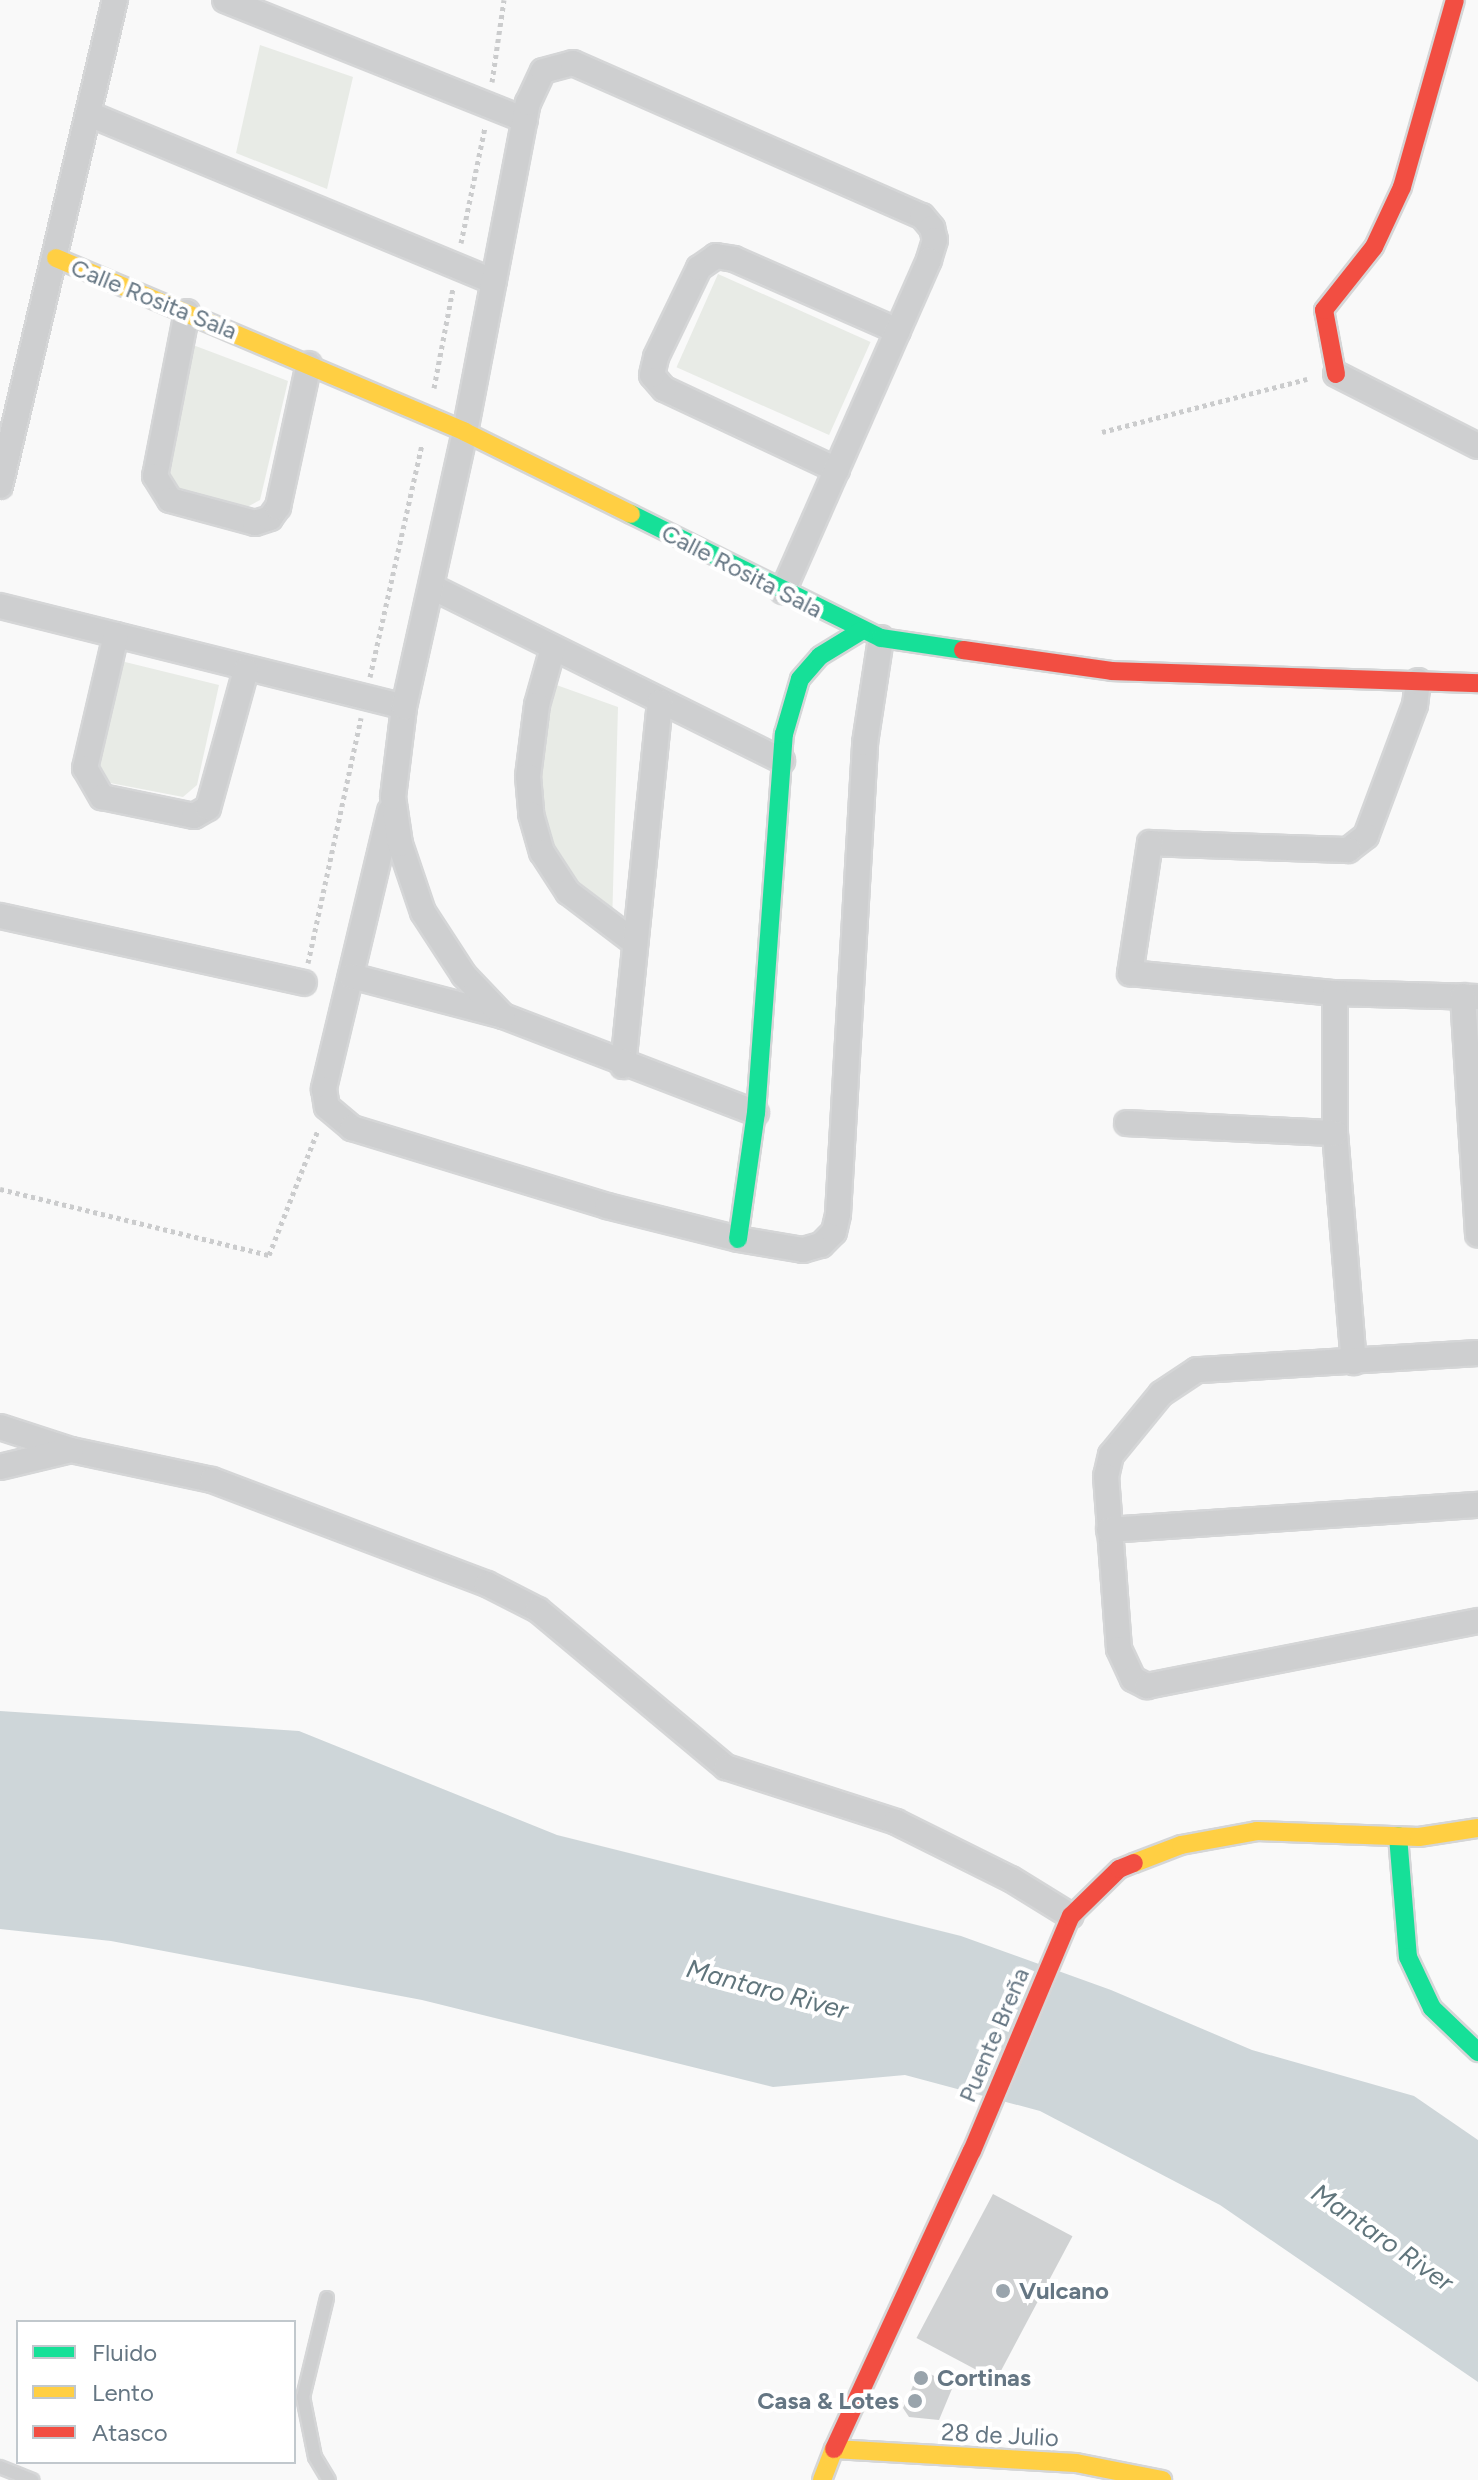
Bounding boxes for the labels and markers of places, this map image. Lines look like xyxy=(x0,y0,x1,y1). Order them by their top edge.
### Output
place label: Vulcano xyxy=(1019,2277,1109,2305)
marker: Vulcano xyxy=(994,2282,1012,2300)
place label: Cortinas xyxy=(937,2364,1031,2392)
marker: Cortinas xyxy=(912,2369,930,2387)
place label: Casa & Lotes xyxy=(757,2387,899,2415)
marker: Casa & Lotes xyxy=(906,2392,924,2410)

